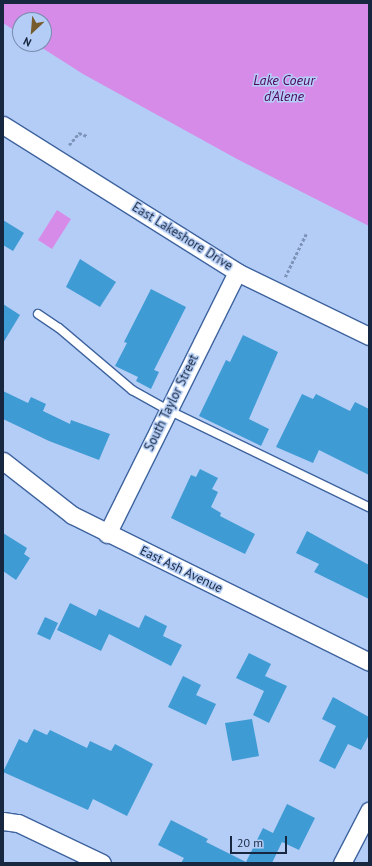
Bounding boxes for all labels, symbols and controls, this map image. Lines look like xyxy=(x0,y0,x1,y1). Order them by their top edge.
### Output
north arrow xyxy=(12,12,52,52)
text: N xyxy=(21,34,34,50)
water label: Lake Coeur d'Alene xyxy=(253,72,315,104)
street label: East Lakeshore Drive xyxy=(129,200,235,274)
street label: South Taylor Street xyxy=(142,352,202,454)
street label: East Ash Avenue xyxy=(137,543,225,597)
scale bar xyxy=(232,828,289,854)
text: 20 m xyxy=(237,835,263,850)

